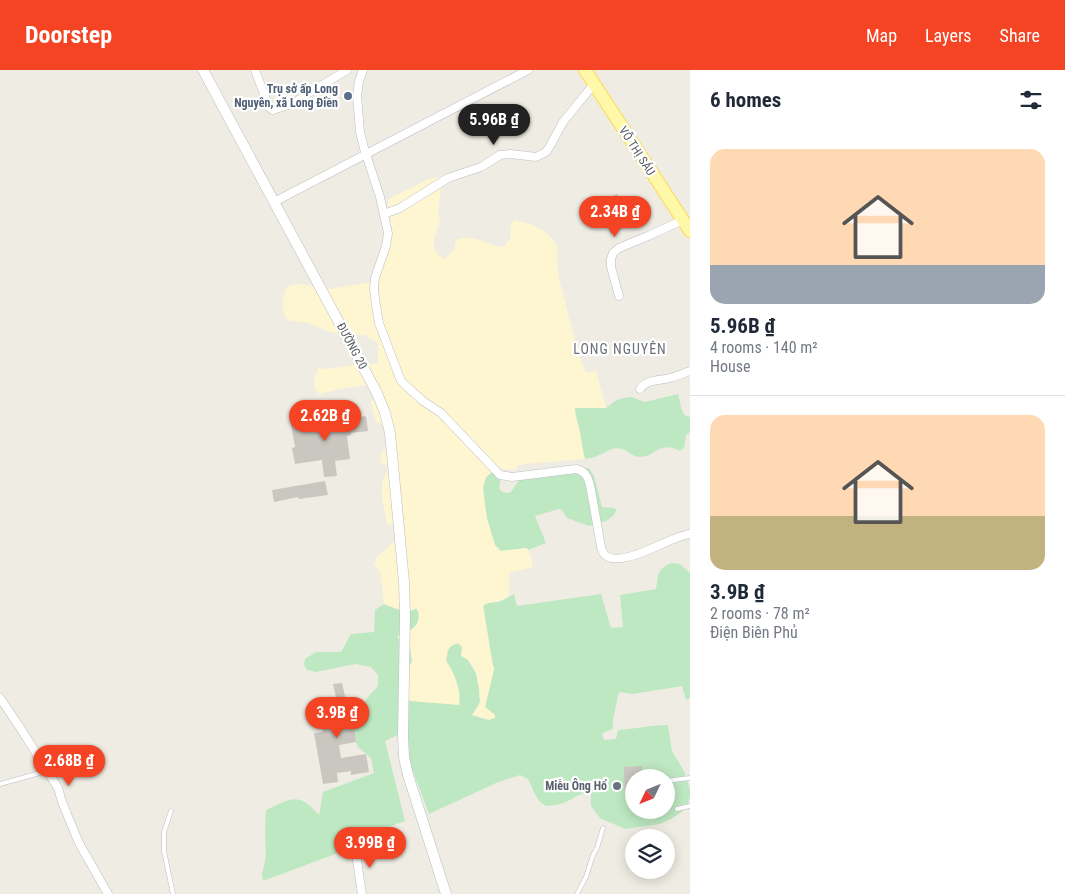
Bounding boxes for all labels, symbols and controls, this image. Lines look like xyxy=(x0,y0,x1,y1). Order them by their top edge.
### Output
text: Doorstep xyxy=(25,21,112,49)
text: Map xyxy=(866,25,897,46)
text: Layers xyxy=(925,25,972,46)
text: Share xyxy=(1000,25,1040,46)
place label: Trụ sở ấp Long Nguyên, xã Long Điền xyxy=(234,82,338,110)
icon: filters xyxy=(1017,86,1045,114)
text: 6 homes xyxy=(710,88,781,112)
marker: Trụ sở ấp Long Nguyên, xã Long Điền xyxy=(342,90,354,102)
pin: 5.96B ₫ xyxy=(448,104,540,146)
text: 5.96B ₫ xyxy=(469,110,519,129)
street label: VÕ THỊ SÁU xyxy=(616,123,660,178)
icon: home xyxy=(833,182,923,272)
pin: 2.34B ₫ xyxy=(569,196,661,238)
text: 2.34B ₫ xyxy=(590,202,640,221)
text: 5.96B ₫ xyxy=(710,314,775,338)
street label: ĐƯỜNG 20 xyxy=(334,320,371,372)
text: 4 rooms · 140 m² xyxy=(710,338,818,357)
district label: LONG NGUYÊN xyxy=(573,340,667,357)
text: House xyxy=(710,357,750,376)
pin: 2.62B ₫ xyxy=(279,400,371,442)
text: 2.62B ₫ xyxy=(300,406,350,425)
icon: home xyxy=(833,447,923,537)
text: 3.9B ₫ xyxy=(710,580,765,604)
text: 2 rooms · 78 m² xyxy=(710,604,810,623)
text: Điện Biên Phủ xyxy=(710,623,798,642)
pin: 3.9B ₫ xyxy=(296,696,378,739)
text: 3.9B ₫ xyxy=(316,703,358,722)
pin: 2.68B ₫ xyxy=(23,744,115,787)
text: 2.68B ₫ xyxy=(44,751,94,770)
north arrow xyxy=(625,769,675,819)
map controls xyxy=(625,769,675,879)
place label: Miễu Ông Hổ xyxy=(545,778,607,793)
marker: Miễu Ông Hổ xyxy=(611,780,623,792)
pin: 3.99B ₫ xyxy=(324,826,416,869)
button: layers xyxy=(625,829,675,879)
text: 3.99B ₫ xyxy=(345,833,395,852)

